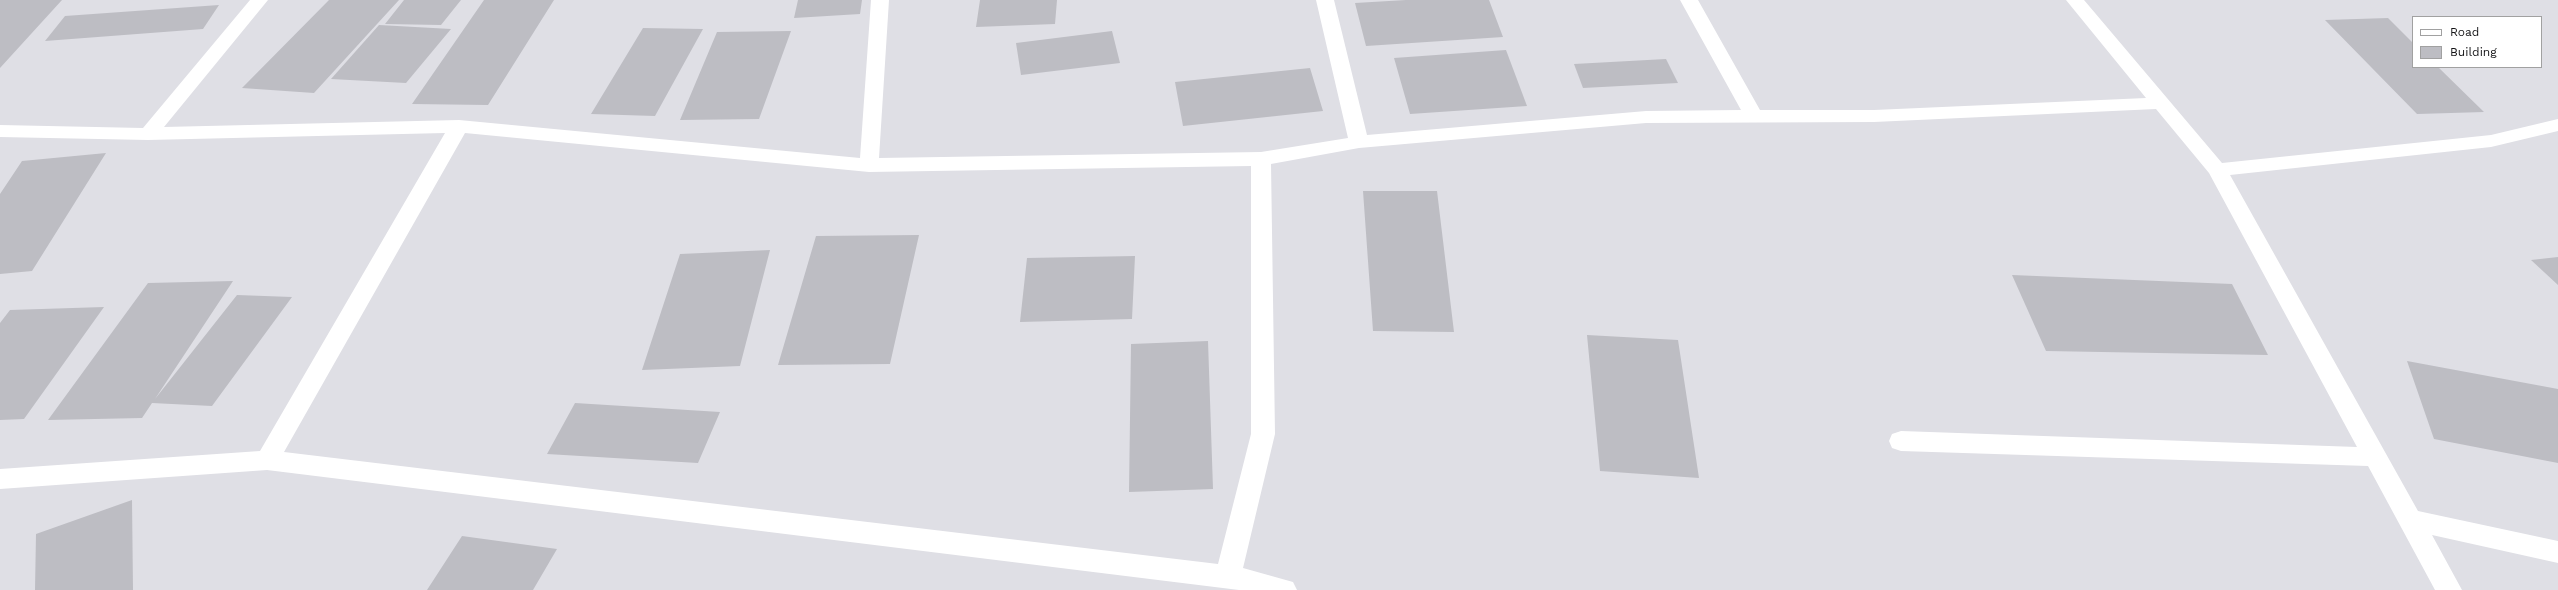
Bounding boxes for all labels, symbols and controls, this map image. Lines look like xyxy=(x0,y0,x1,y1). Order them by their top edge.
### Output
legend xyxy=(2412,16,2542,68)
text: Road xyxy=(2450,25,2479,39)
text: Building xyxy=(2450,45,2497,59)

